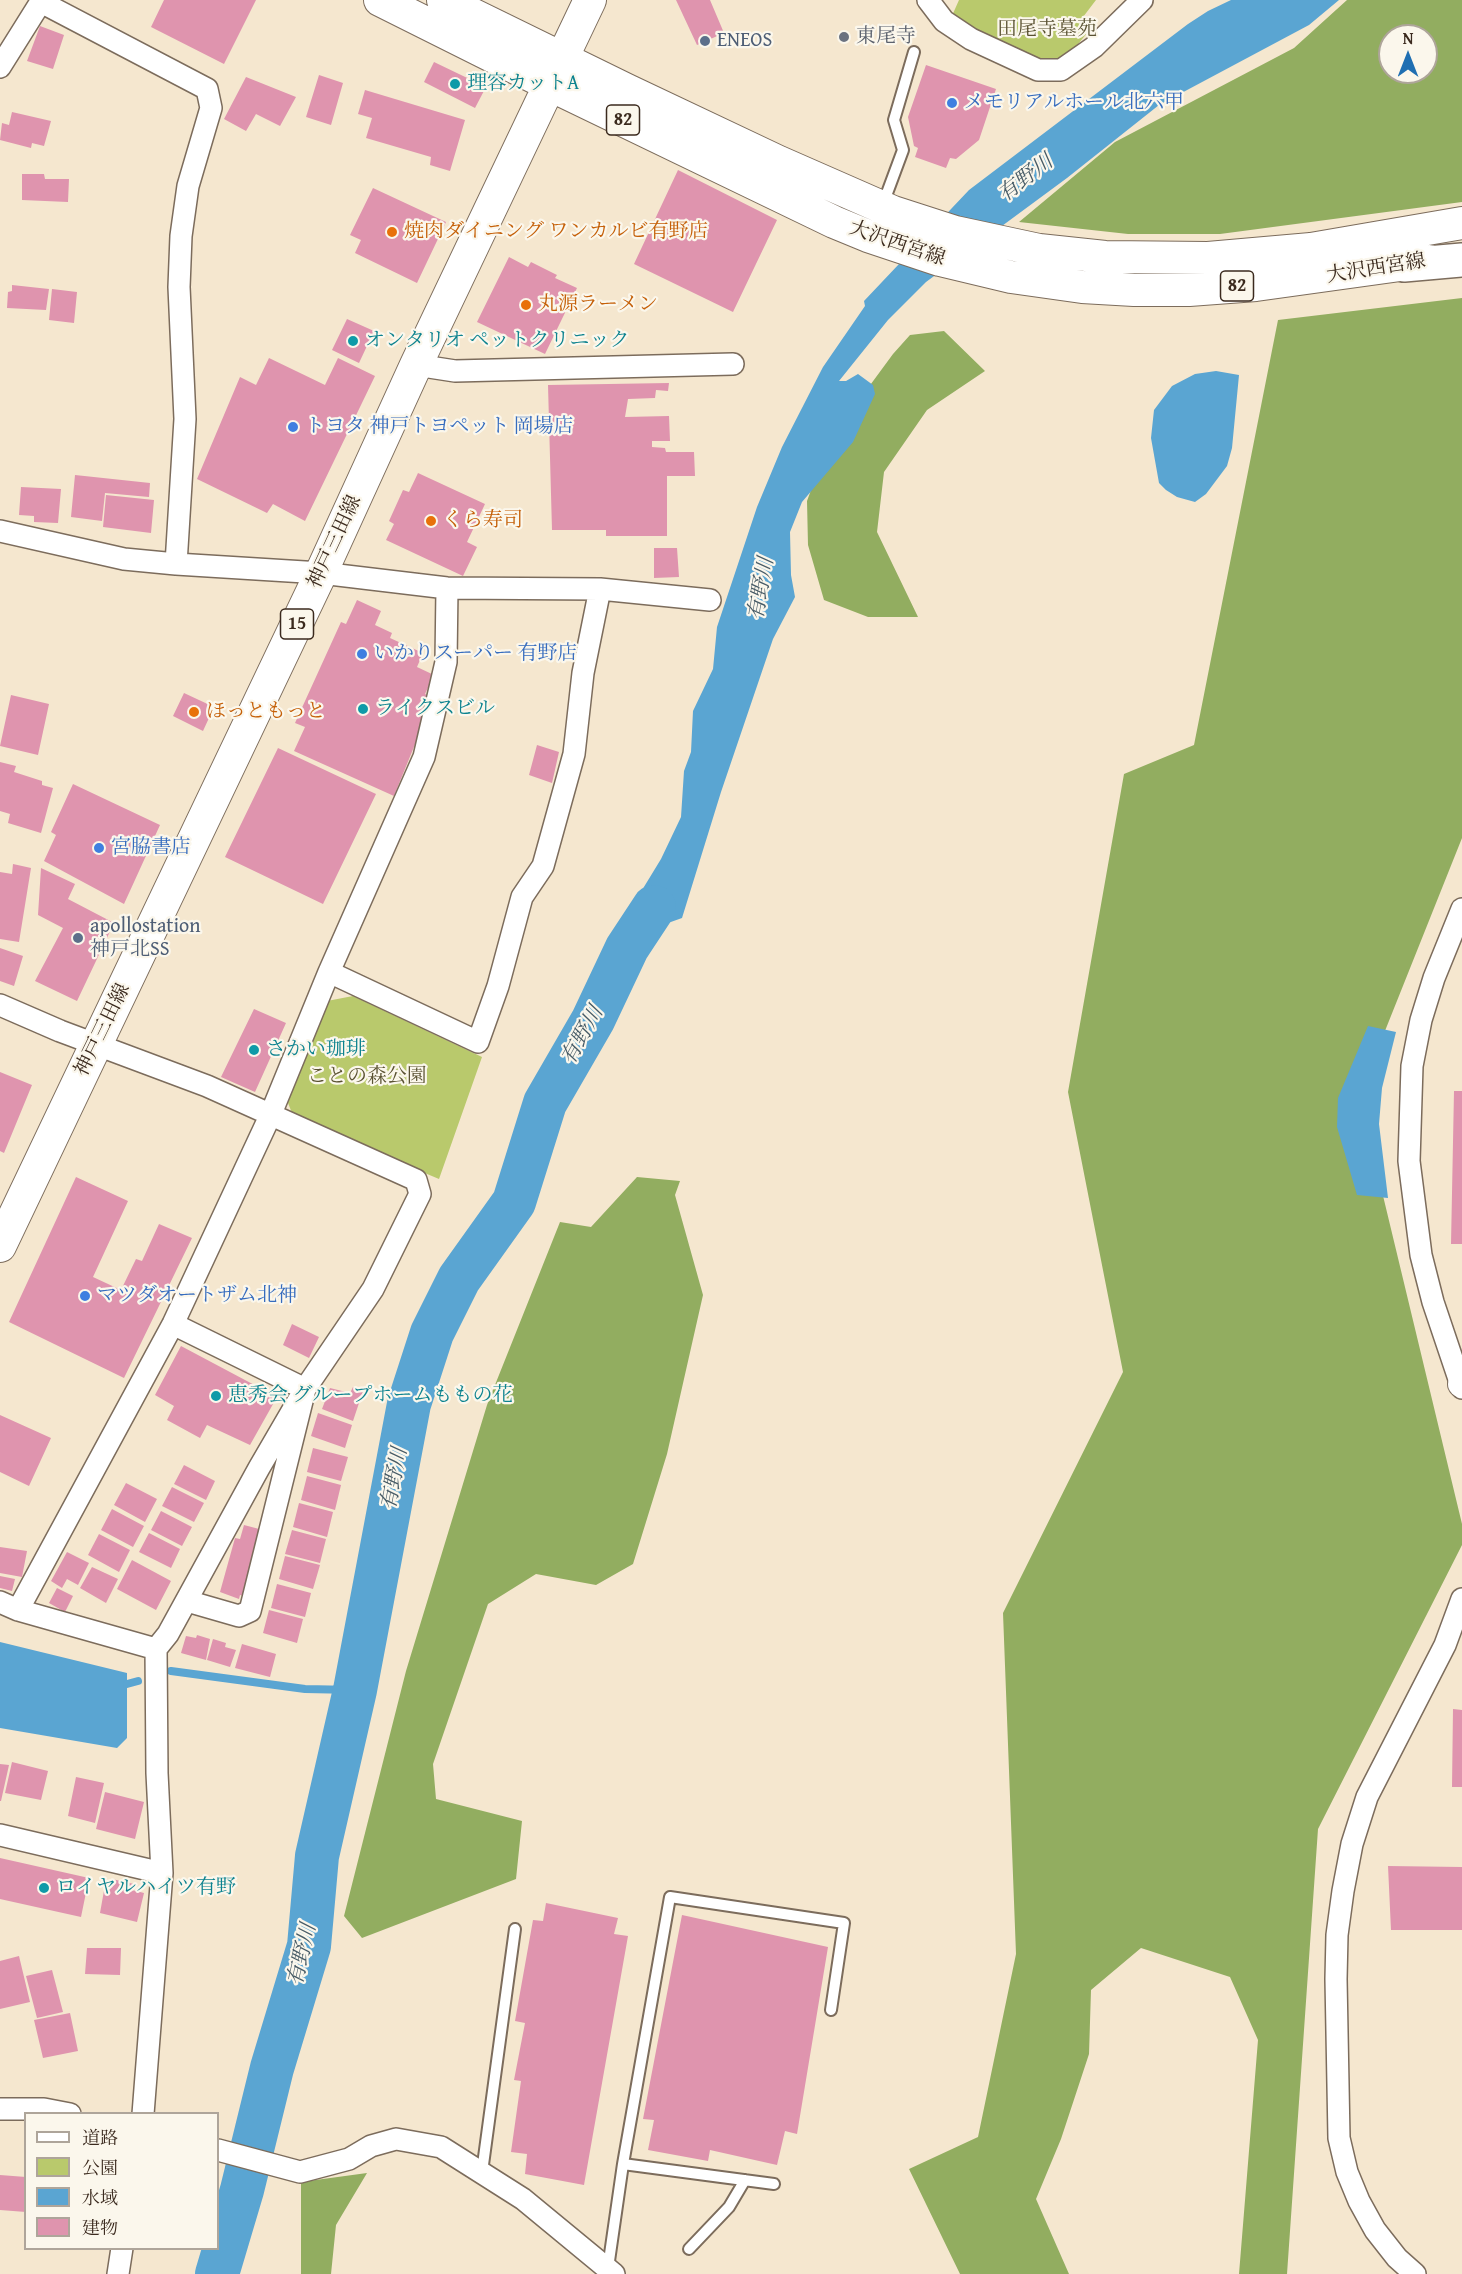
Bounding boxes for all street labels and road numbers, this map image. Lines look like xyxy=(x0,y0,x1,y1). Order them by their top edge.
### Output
road number: 82 xyxy=(606,105,640,135)
street label: 大沢西宮線 xyxy=(846,216,948,272)
street label: 大沢西宮線 xyxy=(1325,249,1427,289)
road number: 82 xyxy=(1220,271,1254,301)
street label: 神戸三田線 xyxy=(303,492,367,592)
road number: 15 xyxy=(280,609,314,639)
street label: 神戸三田線 xyxy=(70,980,136,1080)

